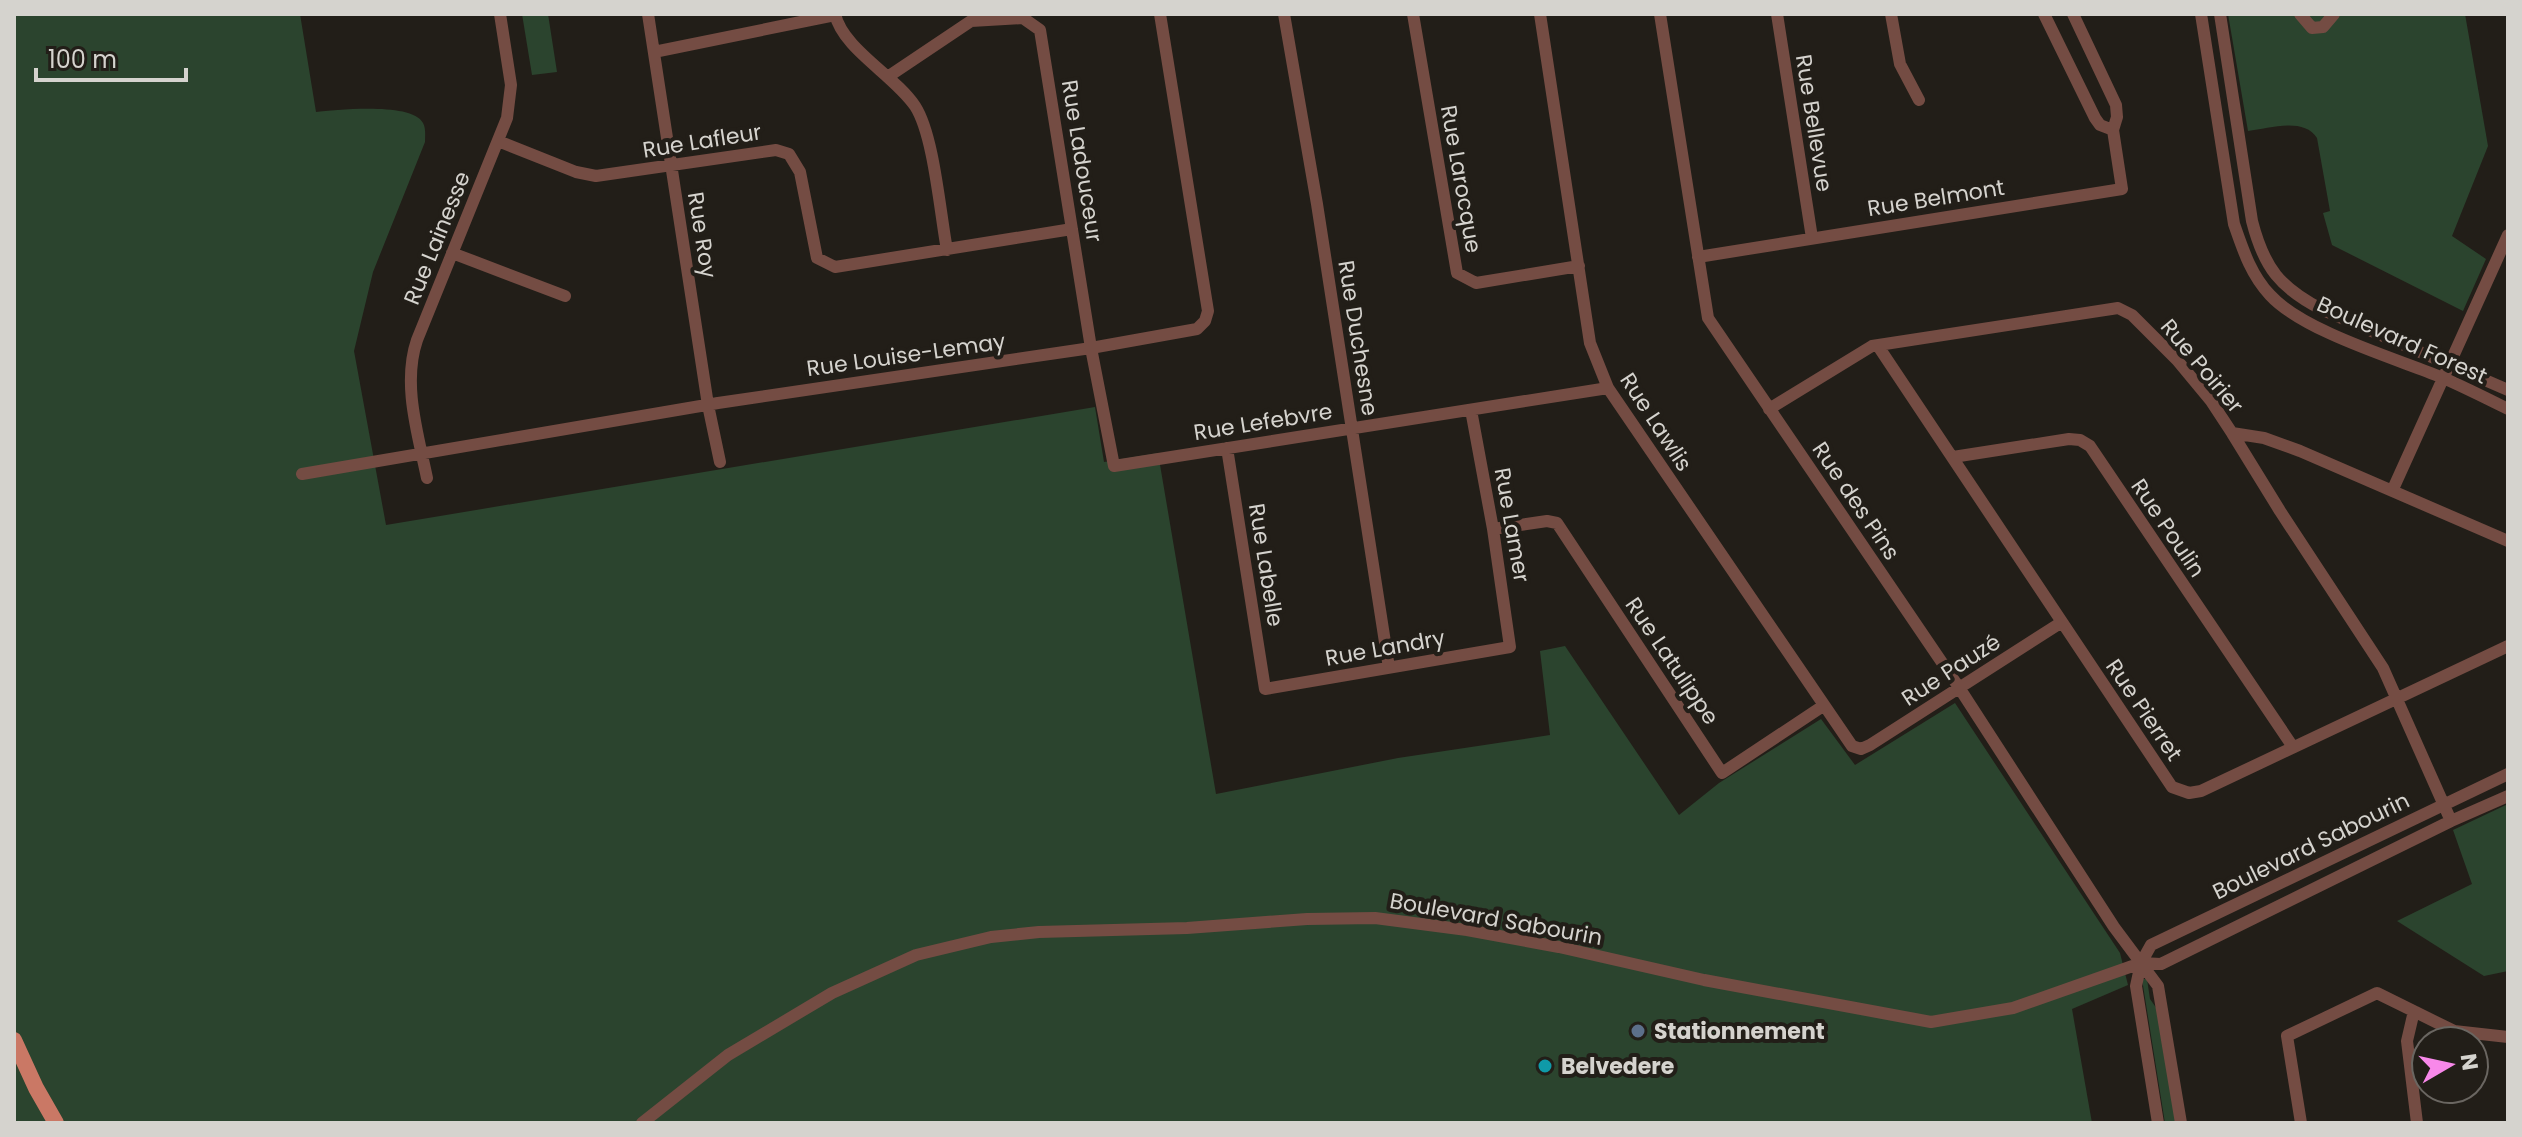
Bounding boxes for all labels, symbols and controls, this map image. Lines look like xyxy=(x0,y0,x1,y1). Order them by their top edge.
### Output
scale bar xyxy=(36,32,186,82)
text: 100 m xyxy=(48,43,117,76)
street label: Rue Bellevue xyxy=(1788,52,1840,194)
street label: Rue Ladouceur xyxy=(1054,78,1110,244)
street label: Rue Larocque xyxy=(1433,103,1489,255)
street label: Rue Lafleur xyxy=(640,116,764,166)
street label: Rue Lainesse xyxy=(396,167,478,309)
street label: Rue Belmont xyxy=(1865,172,2007,224)
street label: Rue Roy xyxy=(680,190,724,281)
street label: Rue Duchesne xyxy=(1330,258,1386,418)
street label: Boulevard Forest xyxy=(2312,289,2492,391)
street label: Rue Poirier xyxy=(2153,312,2251,420)
street label: Rue Louise-Lemay xyxy=(805,326,1008,384)
street label: Rue Lawlis xyxy=(1613,367,1699,477)
street label: Rue Lefebvre xyxy=(1191,396,1335,448)
street label: Rue des Pins xyxy=(1805,436,1907,566)
street label: Rue Lamer xyxy=(1487,465,1537,585)
street label: Rue Poulin xyxy=(2124,473,2212,583)
street label: Rue Labelle xyxy=(1241,501,1291,629)
street label: Rue Latulippe xyxy=(1618,591,1726,731)
street label: Rue Landry xyxy=(1323,622,1448,674)
street label: Rue Pauzé xyxy=(1895,626,2007,714)
street label: Rue Pierret xyxy=(2098,653,2190,767)
street label: Boulevard Sabourin xyxy=(2207,785,2415,907)
street label: Boulevard Sabourin xyxy=(1387,885,1605,953)
place label: Stationnement xyxy=(1654,1016,1825,1047)
marker: Stationnement xyxy=(1629,1022,1647,1040)
north arrow xyxy=(2410,1025,2490,1105)
place label: Belvedere xyxy=(1561,1051,1674,1082)
text: N xyxy=(2453,1051,2486,1073)
marker: Belvedere xyxy=(1536,1057,1554,1075)

